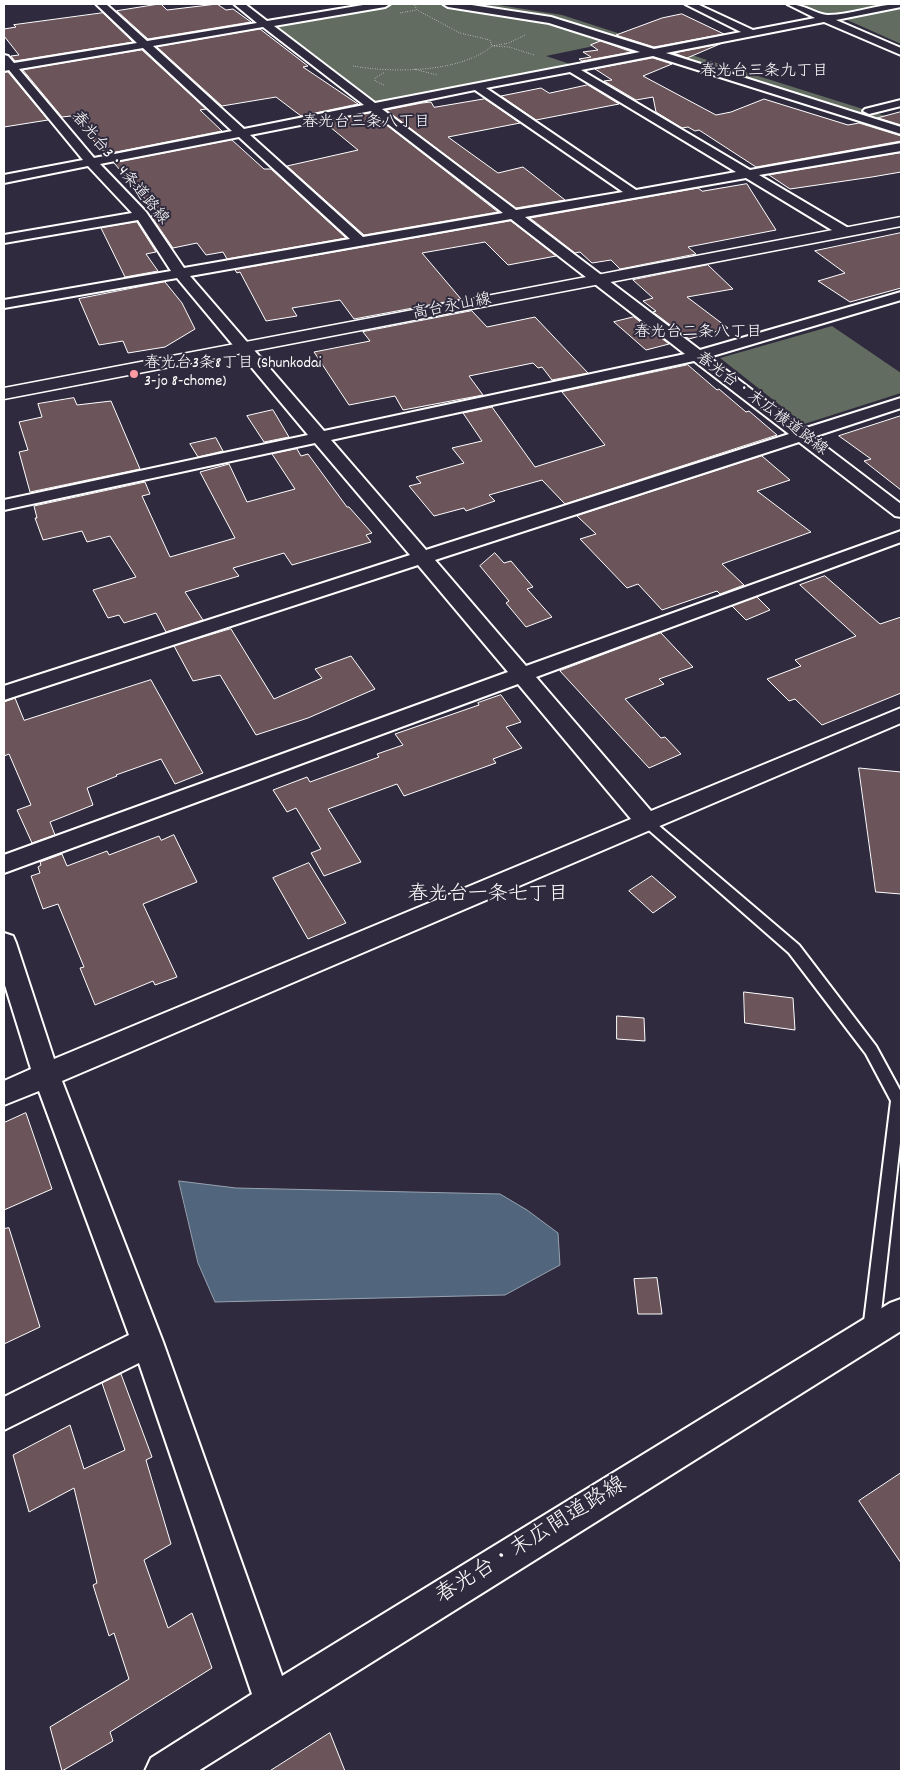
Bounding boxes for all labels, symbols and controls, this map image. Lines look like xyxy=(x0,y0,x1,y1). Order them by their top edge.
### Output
district label: 春光台三条九丁目 xyxy=(700,63,828,83)
street label: 春光台3・4条道路線 xyxy=(66,109,172,229)
district label: 春光台三条八丁目 xyxy=(302,114,430,134)
street label: 高台永山線 xyxy=(411,291,493,325)
district label: 春光台二条八丁目 xyxy=(634,324,762,344)
street label: 春光台・末広横道路線 xyxy=(691,349,831,461)
place label: 春光台3条8丁目 (Shunkodai 3-jo 8-chome) xyxy=(144,355,321,393)
marker: 春光台3条8丁目 (Shunkodai 3-jo 8-chome) xyxy=(128,368,140,380)
district label: 春光台一条七丁目 xyxy=(408,884,568,908)
street label: 春光台・末広間道路線 xyxy=(432,1473,632,1611)

